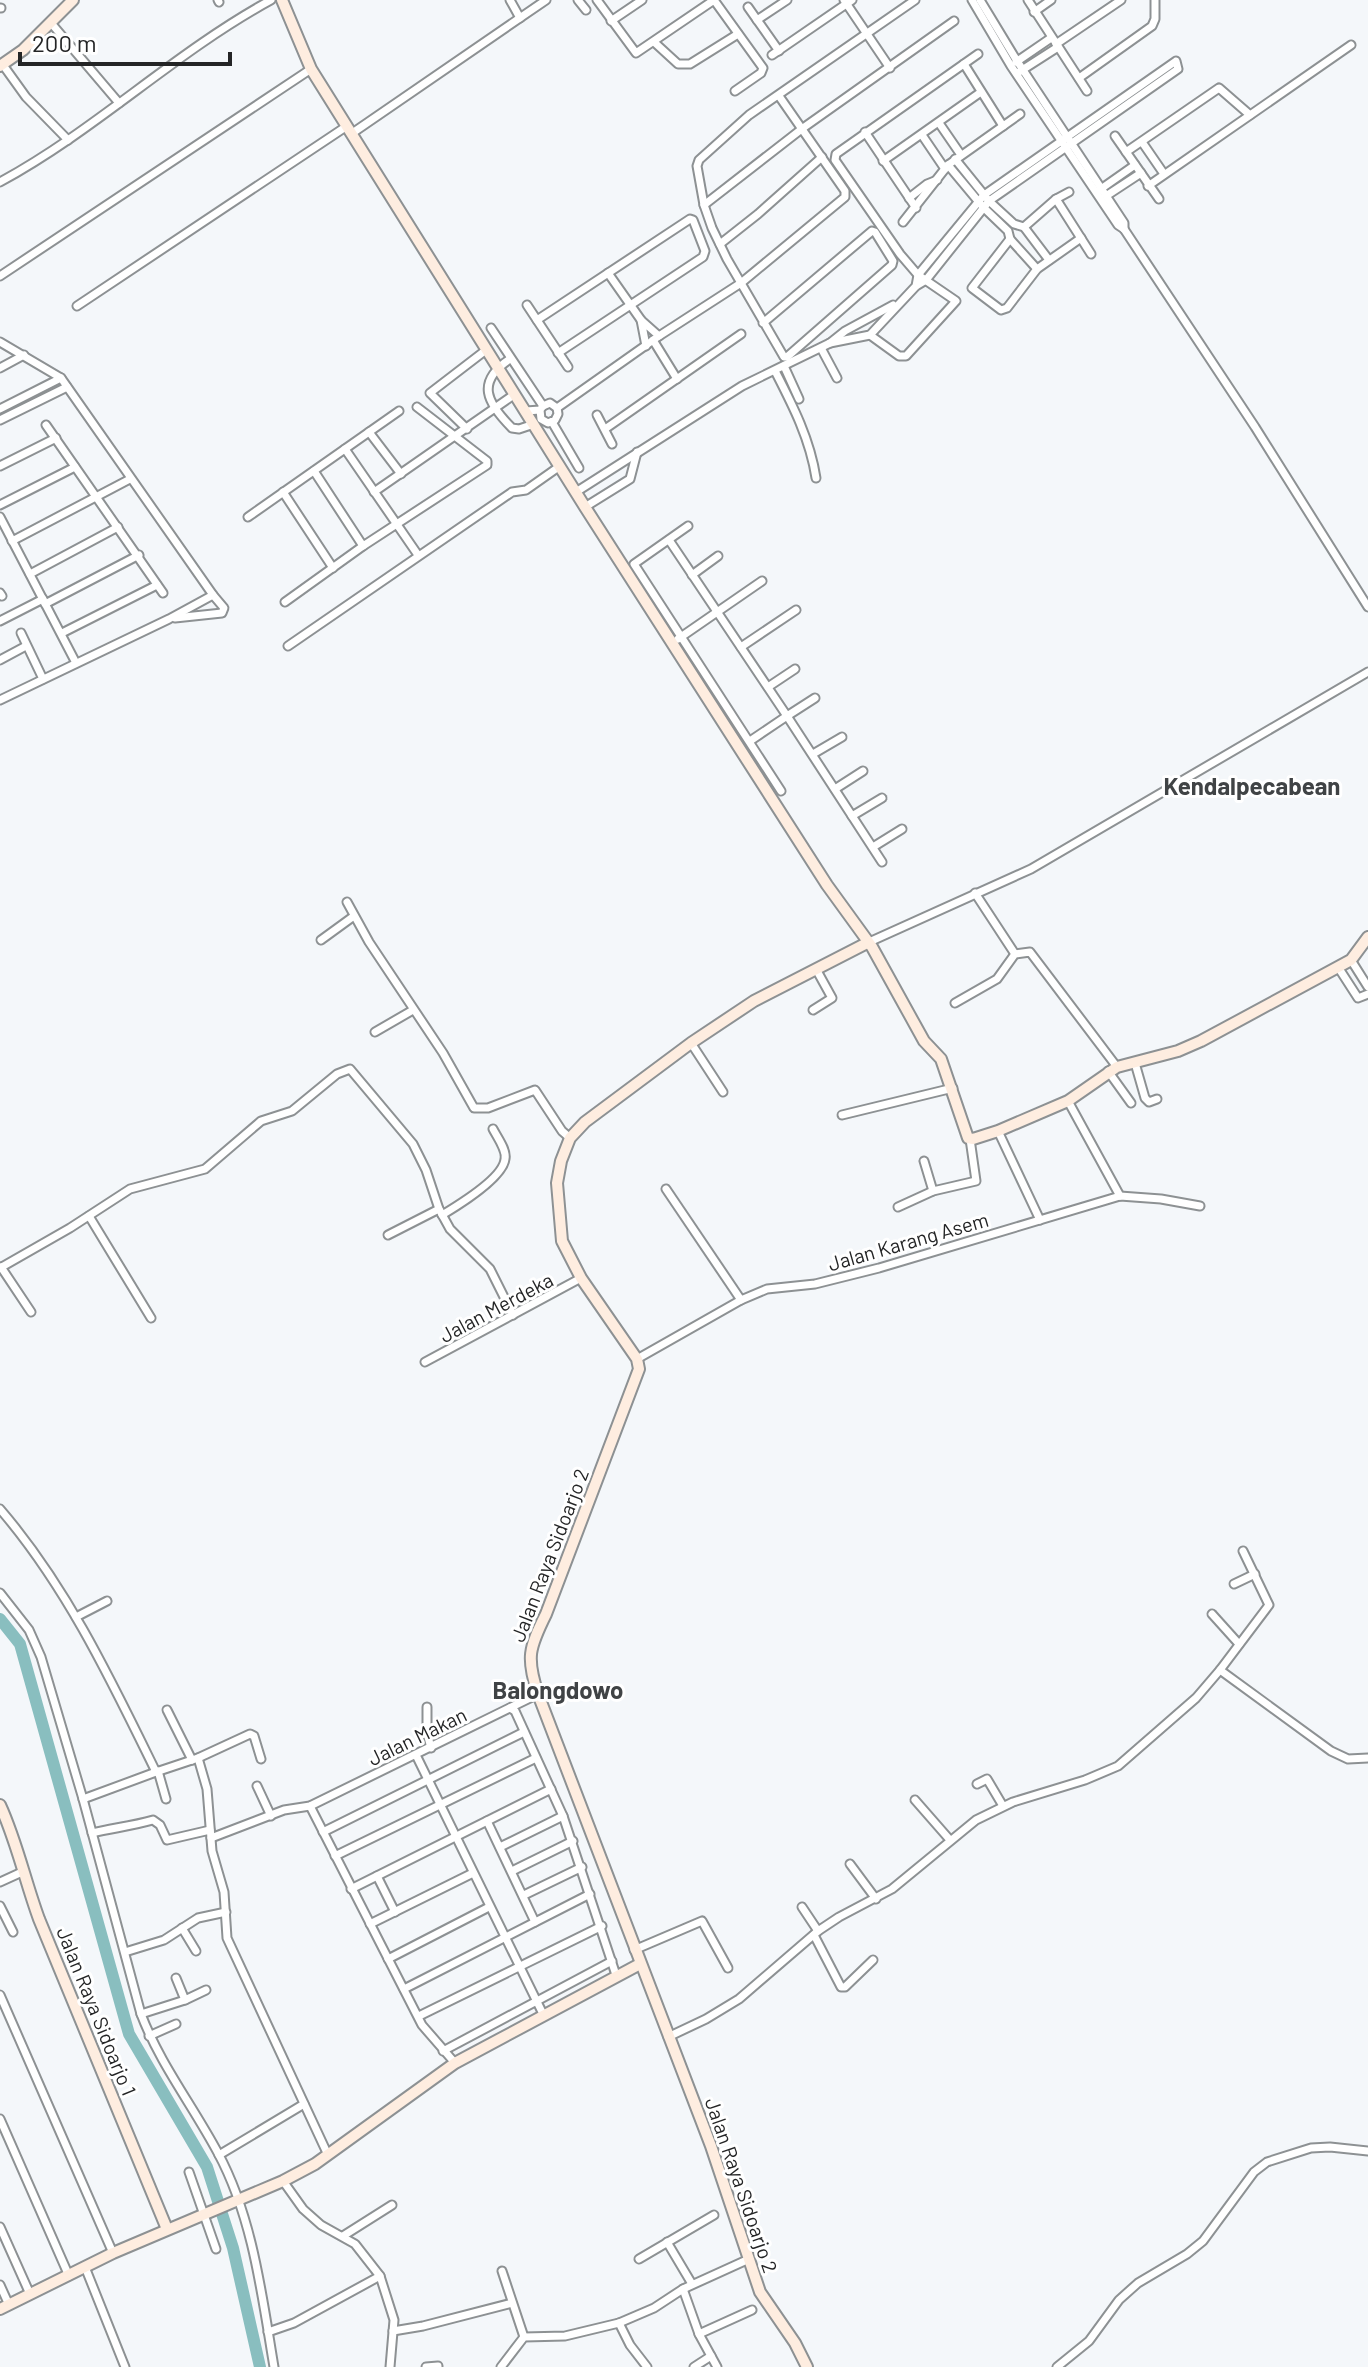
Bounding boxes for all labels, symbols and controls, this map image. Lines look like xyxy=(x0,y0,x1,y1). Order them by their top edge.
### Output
scale bar xyxy=(20,16,230,66)
text: 200 m xyxy=(32,28,97,57)
district label: Kendalpecabean xyxy=(1164,771,1340,800)
street label: Jalan Karang Asem xyxy=(825,1207,991,1275)
street label: Jalan Merdeka xyxy=(435,1267,557,1347)
street label: Jalan Raya Sidoarjo 2 xyxy=(505,1465,593,1645)
district label: Balongdowo xyxy=(493,1675,623,1704)
street label: Jalan Makan xyxy=(364,1702,470,1770)
street label: Jalan Raya Sidoarjo 1 xyxy=(52,1923,142,2099)
street label: Jalan Raya Sidoarjo 2 xyxy=(701,2094,783,2276)

